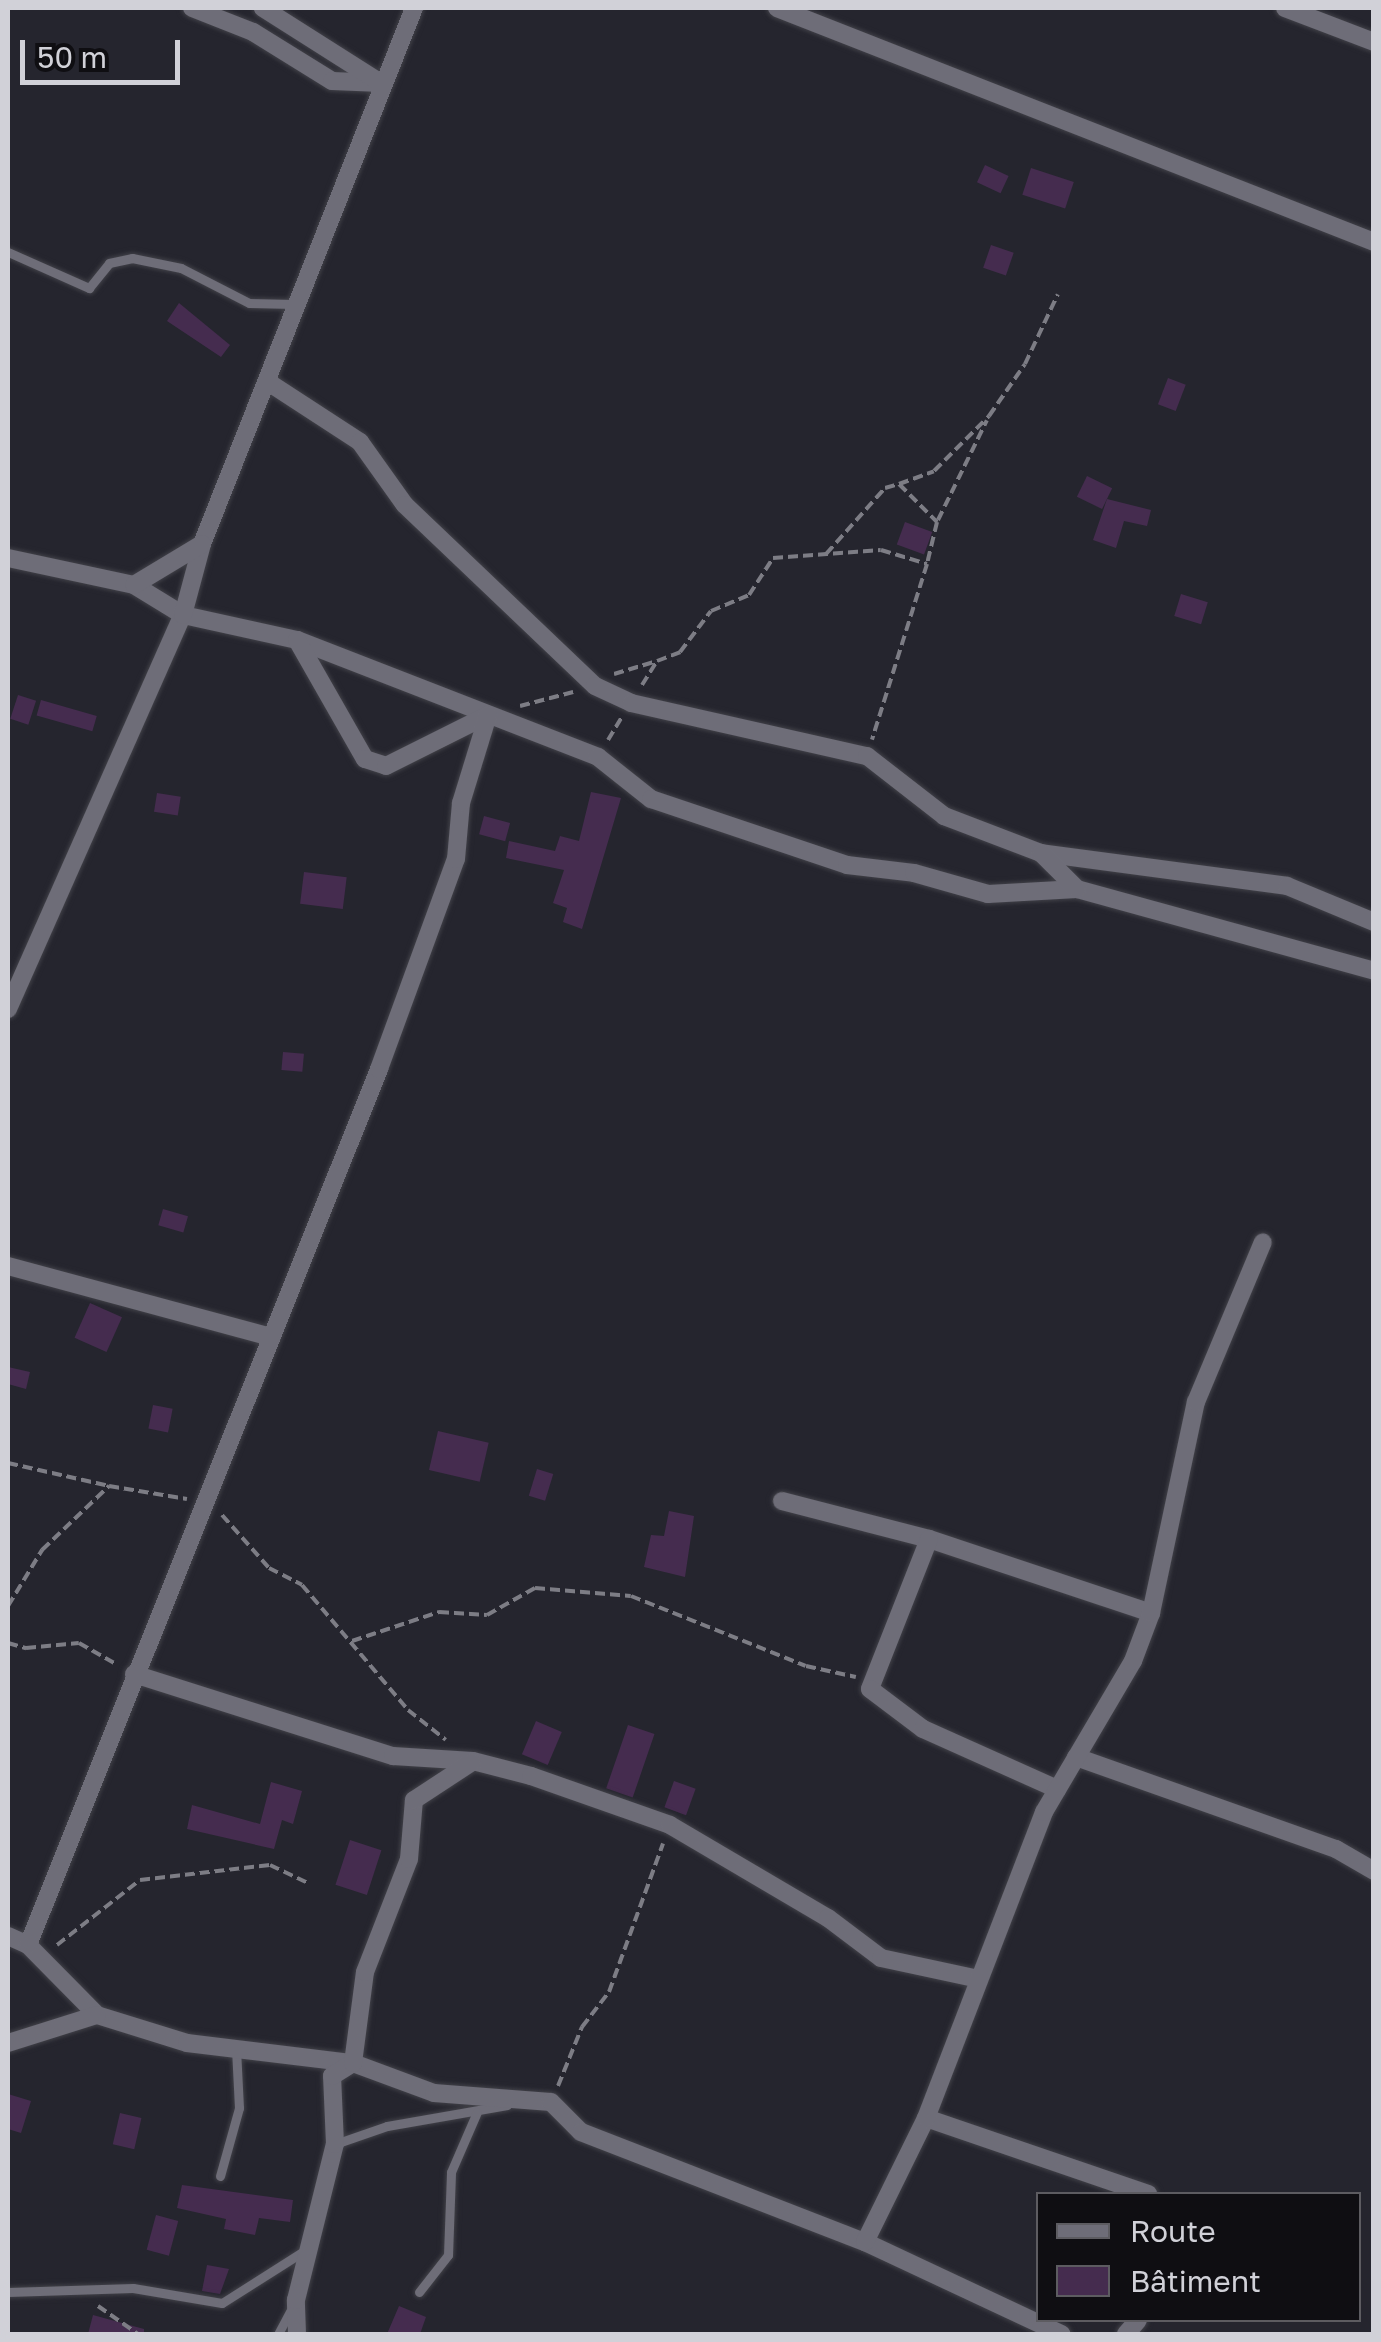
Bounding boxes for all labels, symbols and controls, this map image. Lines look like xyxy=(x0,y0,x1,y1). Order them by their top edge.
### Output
scale bar xyxy=(25,20,185,82)
text: 50 m xyxy=(37,39,107,75)
legend xyxy=(1036,2192,1361,2322)
text: Route xyxy=(1130,2213,1216,2249)
text: Bâtiment xyxy=(1130,2263,1261,2299)

